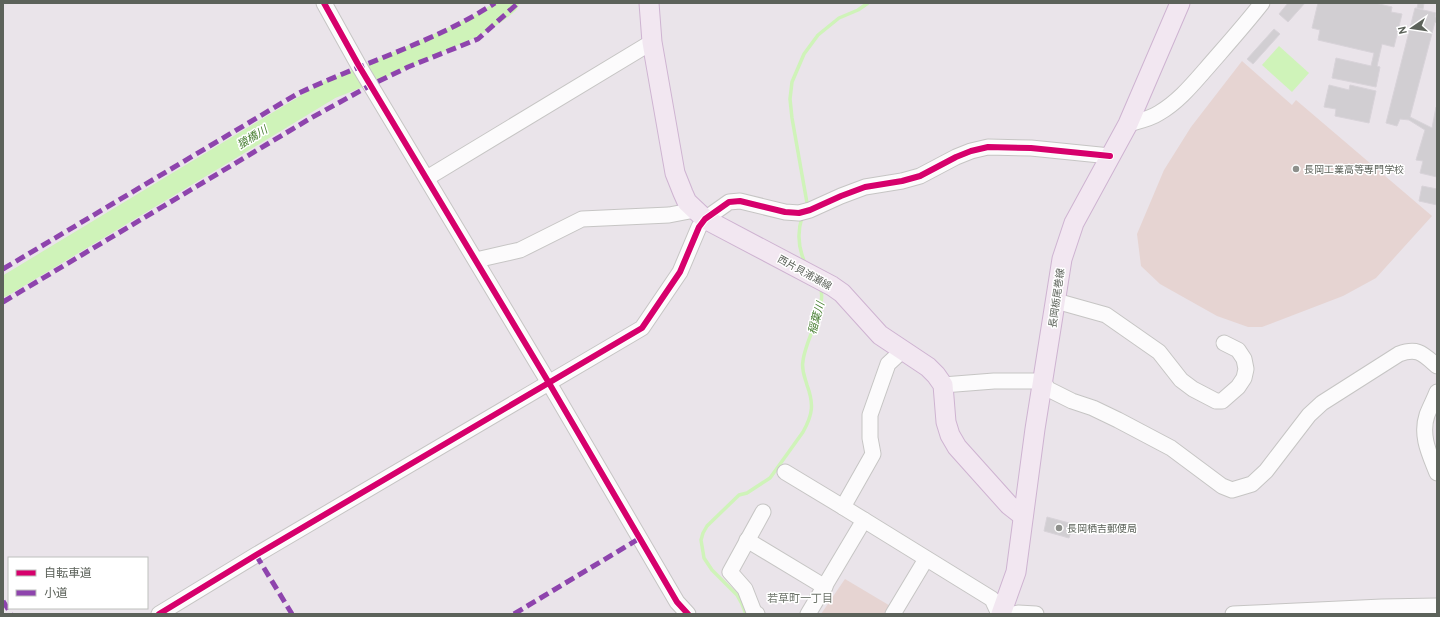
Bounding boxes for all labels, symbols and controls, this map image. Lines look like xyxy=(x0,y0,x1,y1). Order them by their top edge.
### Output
north arrow xyxy=(1392,8,1432,48)
text: N xyxy=(1396,25,1411,35)
water label: 猿橋川 xyxy=(235,123,271,152)
marker: 長岡工業高等専門学校 xyxy=(1291,164,1301,174)
place label: 長岡工業高等専門学校 xyxy=(1304,164,1404,177)
street label: 西片貝浦瀬線 xyxy=(775,253,834,294)
street label: 長岡栃尾巻線 xyxy=(1047,268,1068,329)
water label: 稲葉川 xyxy=(806,300,829,336)
marker: 長岡栖吉郵便局 xyxy=(1054,523,1064,533)
place label: 長岡栖吉郵便局 xyxy=(1067,523,1137,536)
legend xyxy=(8,557,148,609)
text: 自転車道 xyxy=(44,566,92,582)
text: 小道 xyxy=(44,586,68,602)
district label: 若草町一丁目 xyxy=(767,592,833,606)

